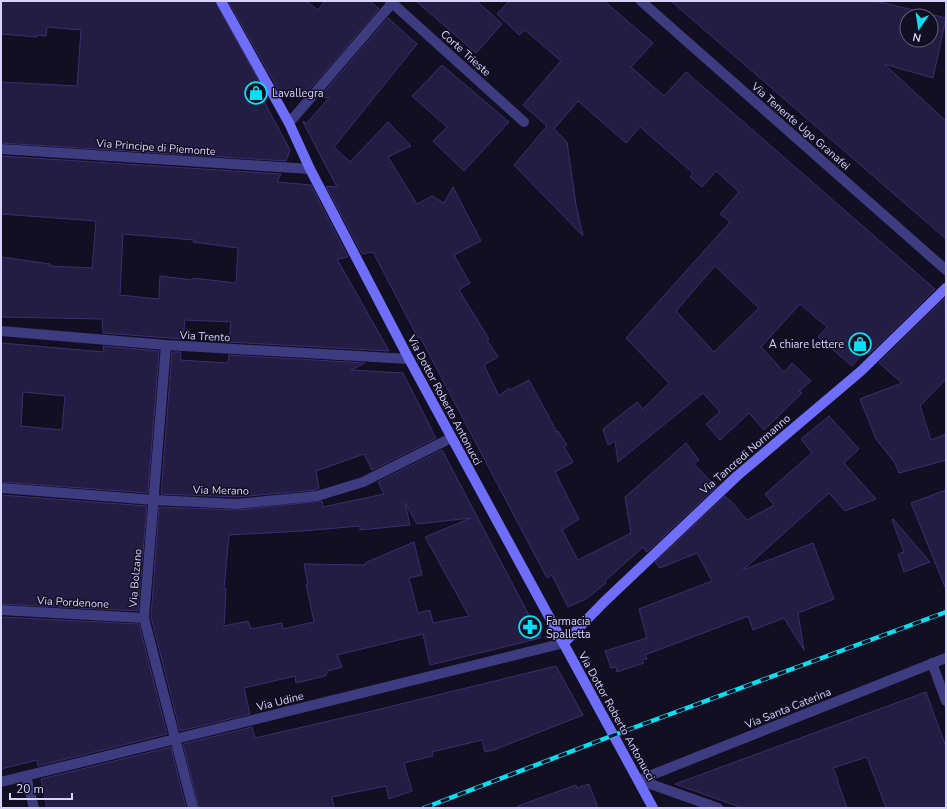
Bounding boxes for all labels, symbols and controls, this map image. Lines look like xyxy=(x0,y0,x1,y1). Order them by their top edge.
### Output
north arrow xyxy=(899,8,939,48)
street label: Corte Trieste xyxy=(437,27,494,80)
text: N xyxy=(911,29,923,45)
street label: Via Tenente Ugo Granafei xyxy=(747,79,853,173)
shop icon: Lavallegra xyxy=(243,80,269,106)
place label: Lavallegra xyxy=(272,86,324,101)
street label: Via Principe di Piemonte xyxy=(95,136,216,159)
street label: Via Trento xyxy=(178,328,231,345)
shop icon: A chiare lettere xyxy=(847,331,873,357)
street label: Via Dottor Roberto Antonucci xyxy=(403,332,485,468)
place label: A chiare lettere xyxy=(769,337,844,352)
street label: Via Tancredi Normanno xyxy=(696,411,794,499)
street label: Via Merano xyxy=(192,482,249,498)
street label: Via Bolzano xyxy=(125,548,146,609)
street label: Via Pordenone xyxy=(36,593,110,612)
pharmacy icon: Farmacia Spalletta xyxy=(517,614,543,640)
place label: Farmacia Spalletta xyxy=(546,614,591,642)
street label: Via Dottor Roberto Antonucci xyxy=(574,648,658,783)
street label: Via Santa Caterina xyxy=(742,684,834,733)
street label: Via Udine xyxy=(254,688,305,715)
scale bar xyxy=(10,775,72,801)
text: 20 m xyxy=(16,781,44,797)

